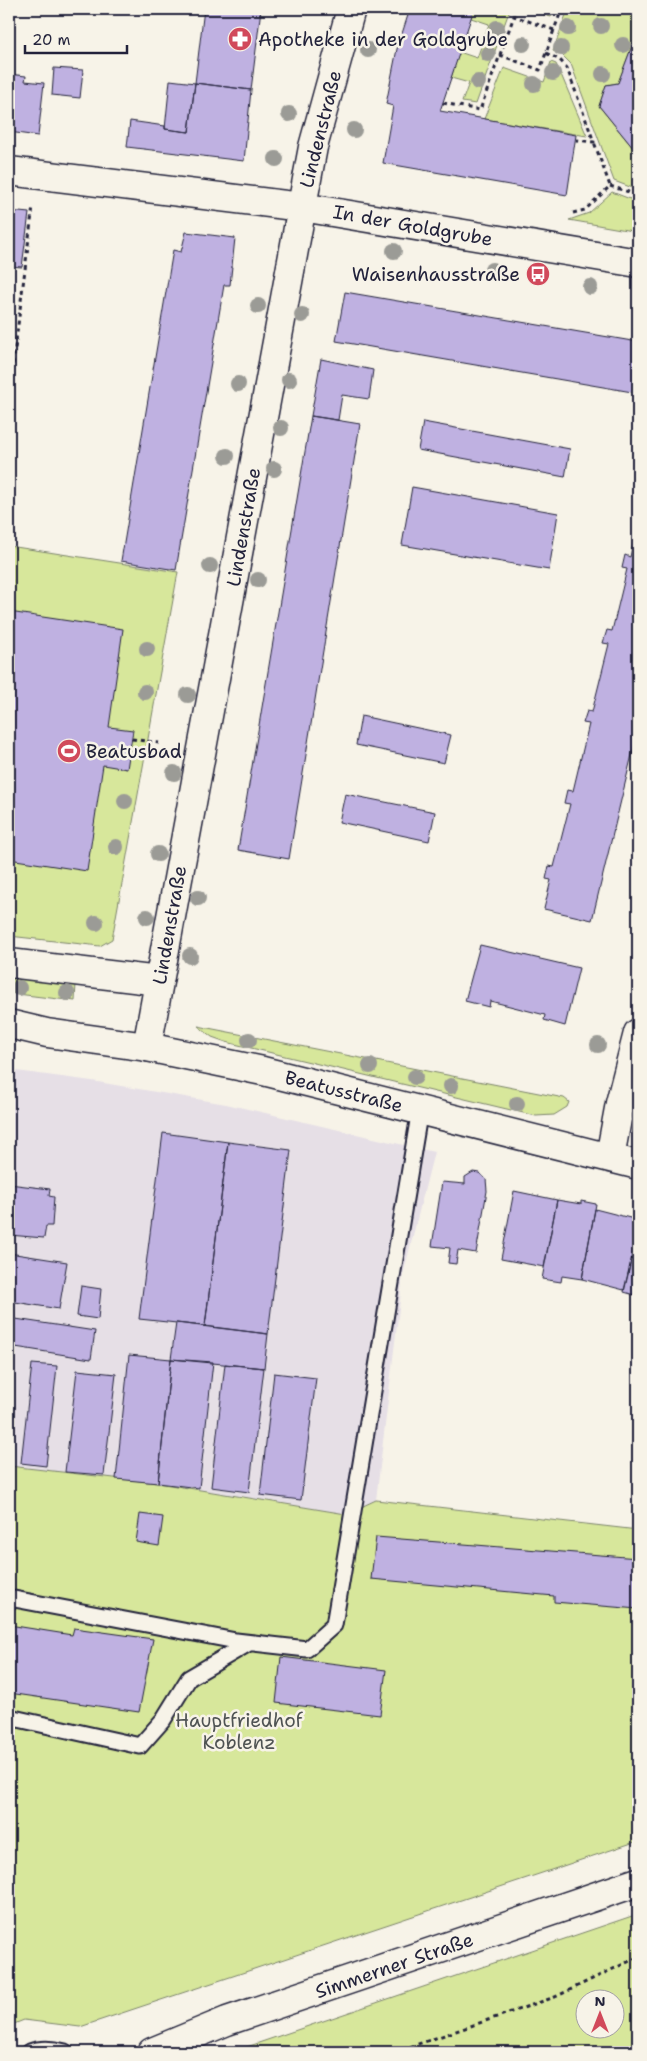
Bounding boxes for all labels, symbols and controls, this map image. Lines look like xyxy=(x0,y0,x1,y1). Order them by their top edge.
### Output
scale bar xyxy=(25,22,128,54)
pharmacy icon: Apotheke in der Goldgrube xyxy=(227,26,253,52)
place label: Apotheke in der Goldgrube xyxy=(258,27,508,52)
text: 20 m xyxy=(32,30,71,50)
street label: Lindenstraße xyxy=(294,68,347,191)
street label: In der Goldgrube xyxy=(331,199,495,252)
bus stop icon: Waisenhausstraße xyxy=(525,261,551,287)
place label: Waisenhausstraße xyxy=(352,262,520,287)
street label: Lindenstraße xyxy=(221,466,266,589)
sports icon: Beatusbad xyxy=(56,738,82,764)
place label: Beatusbad xyxy=(86,739,182,764)
street label: Lindenstraße xyxy=(147,864,192,987)
street label: Beatusstraße xyxy=(282,1065,405,1118)
park label: Hauptfriedhof Koblenz xyxy=(175,1708,304,1755)
street label: Simmerner Straße xyxy=(312,1927,477,2004)
north arrow xyxy=(574,1988,624,2038)
text: N xyxy=(594,1992,606,2010)

